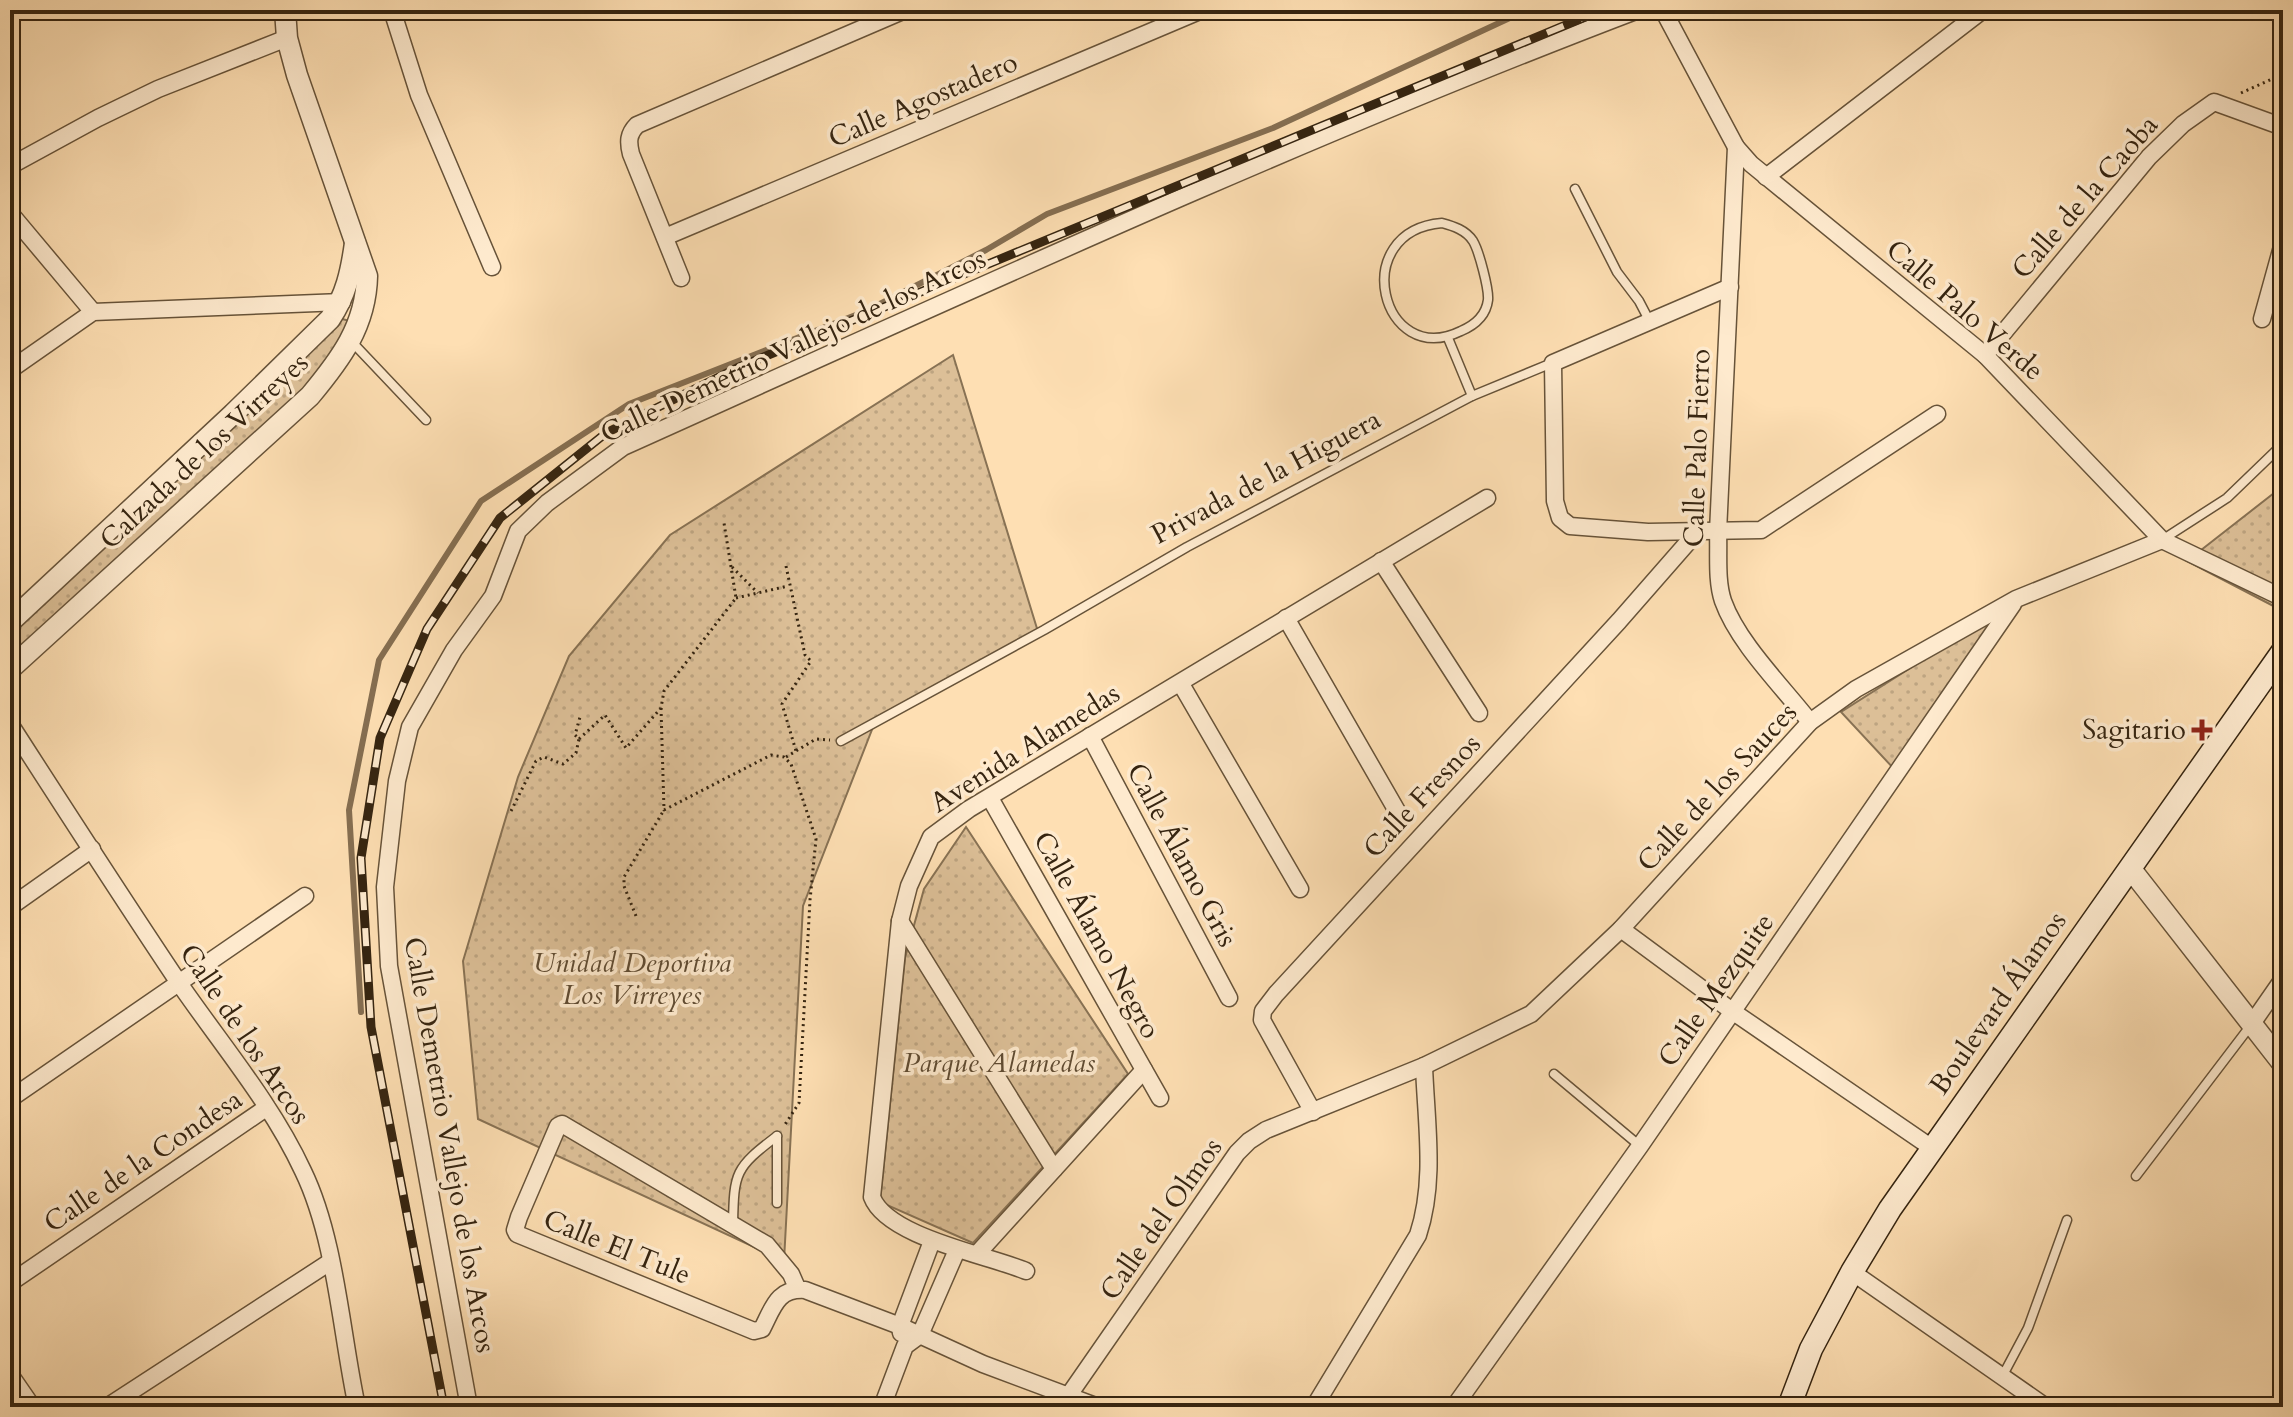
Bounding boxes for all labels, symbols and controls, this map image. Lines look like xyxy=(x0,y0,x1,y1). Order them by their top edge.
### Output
street label: Calle Agostadero xyxy=(823,43,1023,157)
street label: Calle de la Caoba xyxy=(2003,107,2167,287)
street label: Calle Palo Verde xyxy=(1878,231,2052,389)
street label: Calle Demetrio Vallejo de los Arcos xyxy=(594,240,992,452)
street label: Calzada de los Virreyes xyxy=(91,344,317,558)
street label: Calle Palo Fierro xyxy=(1675,348,1719,548)
street label: Privada de la Higuera xyxy=(1145,400,1387,554)
street label: Avenida Alamedas xyxy=(923,674,1127,822)
street label: Calle de los Sauces xyxy=(1629,694,1805,880)
place label: Sagitario xyxy=(2082,711,2186,749)
marker: Sagitario xyxy=(2193,721,2211,739)
street label: Calle Fresnos xyxy=(1355,726,1489,866)
street label: Calle Álamo Gris xyxy=(1118,756,1246,954)
street label: Calle Álamo Negro xyxy=(1024,825,1170,1045)
street label: Boulevard Álamos xyxy=(1921,904,2075,1102)
street label: Calle Mezquite xyxy=(1649,906,1783,1074)
street label: Calle Demetrio Vallejo de los Arcos xyxy=(395,934,505,1356)
street label: Calle de los Arcos xyxy=(171,936,319,1132)
park label: Unidad Deportiva Los Virreyes xyxy=(533,944,731,1014)
park label: Parque Alamedas xyxy=(903,1044,1096,1082)
street label: Calle de la Condesa xyxy=(36,1081,250,1241)
street label: Calle del Olmos xyxy=(1091,1130,1231,1308)
street label: Calle El Tule xyxy=(538,1200,696,1294)

